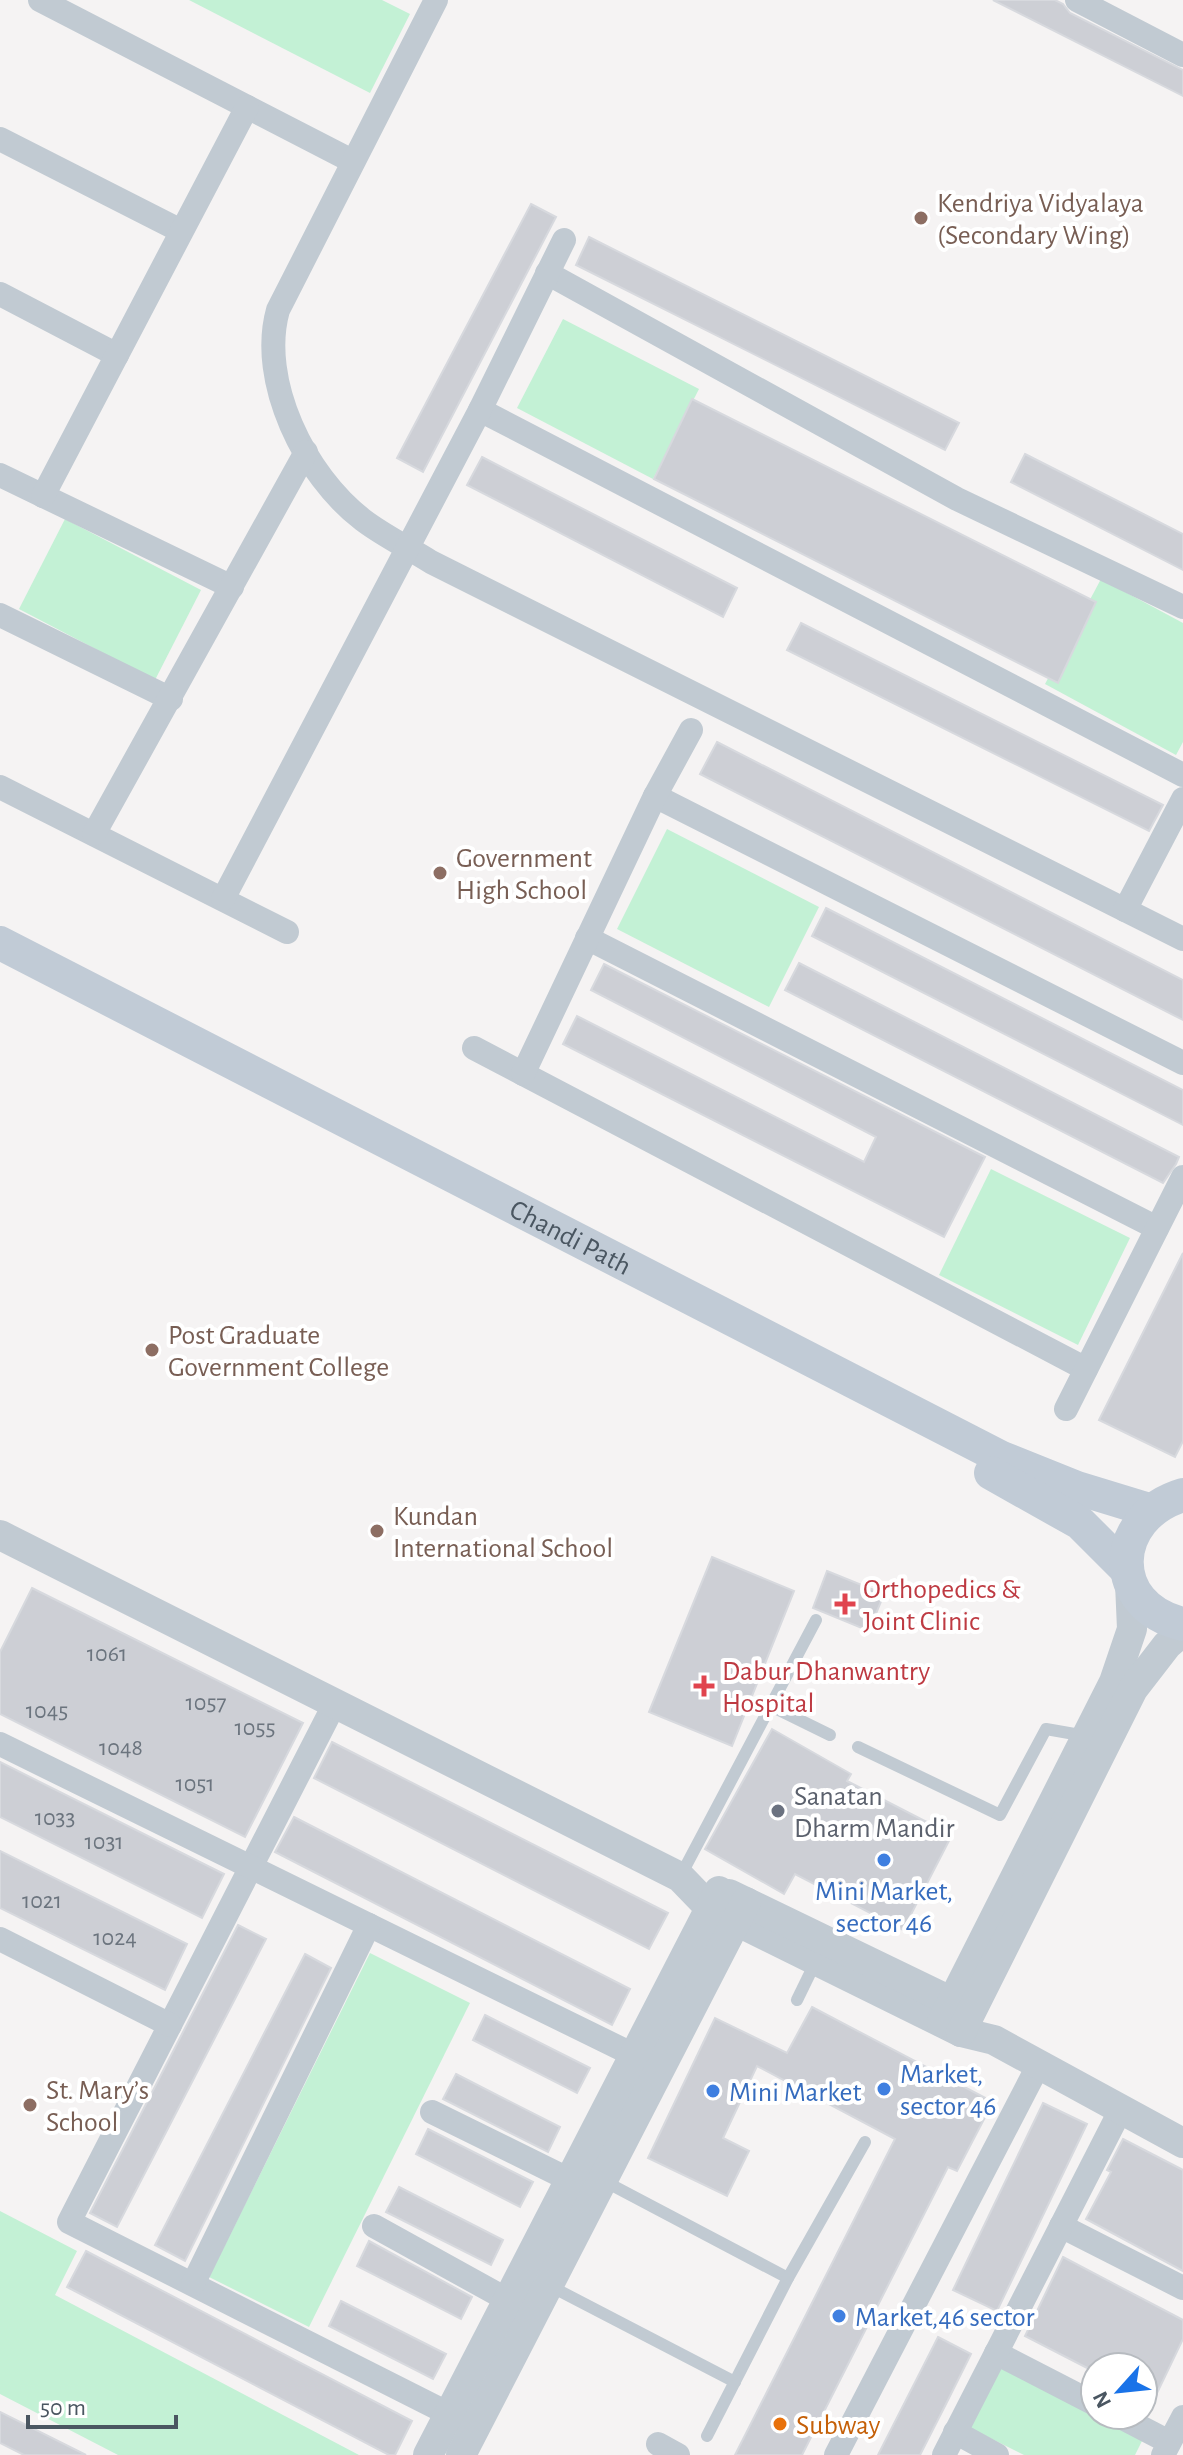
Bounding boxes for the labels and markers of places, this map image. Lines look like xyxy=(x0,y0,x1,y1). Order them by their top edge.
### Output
place label: Kendriya Vidyalaya (Secondary Wing) xyxy=(937,190,1144,250)
marker: Kendriya Vidyalaya (Secondary Wing) xyxy=(912,209,930,227)
place label: Government High School xyxy=(456,845,592,905)
marker: Government High School xyxy=(431,864,449,882)
place label: Post Graduate Government College xyxy=(168,1322,389,1382)
marker: Post Graduate Government College xyxy=(143,1341,161,1359)
place label: Kundan International School xyxy=(393,1503,613,1563)
marker: Kundan International School xyxy=(368,1522,386,1540)
place label: Orthopedics & Joint Clinic xyxy=(863,1576,1021,1636)
marker: Orthopedics & Joint Clinic xyxy=(834,1593,856,1615)
place label: Dabur Dhanwantry Hospital xyxy=(722,1658,930,1718)
marker: Dabur Dhanwantry Hospital xyxy=(693,1675,715,1697)
place label: Sanatan Dharm Mandir xyxy=(794,1783,955,1843)
marker: Sanatan Dharm Mandir xyxy=(769,1802,787,1820)
marker: Mini Market, sector 46 xyxy=(875,1851,893,1869)
place label: Mini Market, sector 46 xyxy=(815,1878,953,1938)
place label: Market, sector 46 xyxy=(900,2061,996,2121)
place label: St. Mary’s School xyxy=(46,2077,149,2137)
place label: Mini Market xyxy=(729,2079,861,2107)
marker: Market, sector 46 xyxy=(875,2080,893,2098)
marker: Mini Market xyxy=(704,2082,722,2100)
marker: St. Mary’s School xyxy=(21,2096,39,2114)
place label: Market,46 sector xyxy=(855,2304,1035,2332)
marker: Market,46 sector xyxy=(830,2307,848,2325)
place label: Subway xyxy=(796,2412,880,2440)
marker: Subway xyxy=(771,2415,789,2433)

